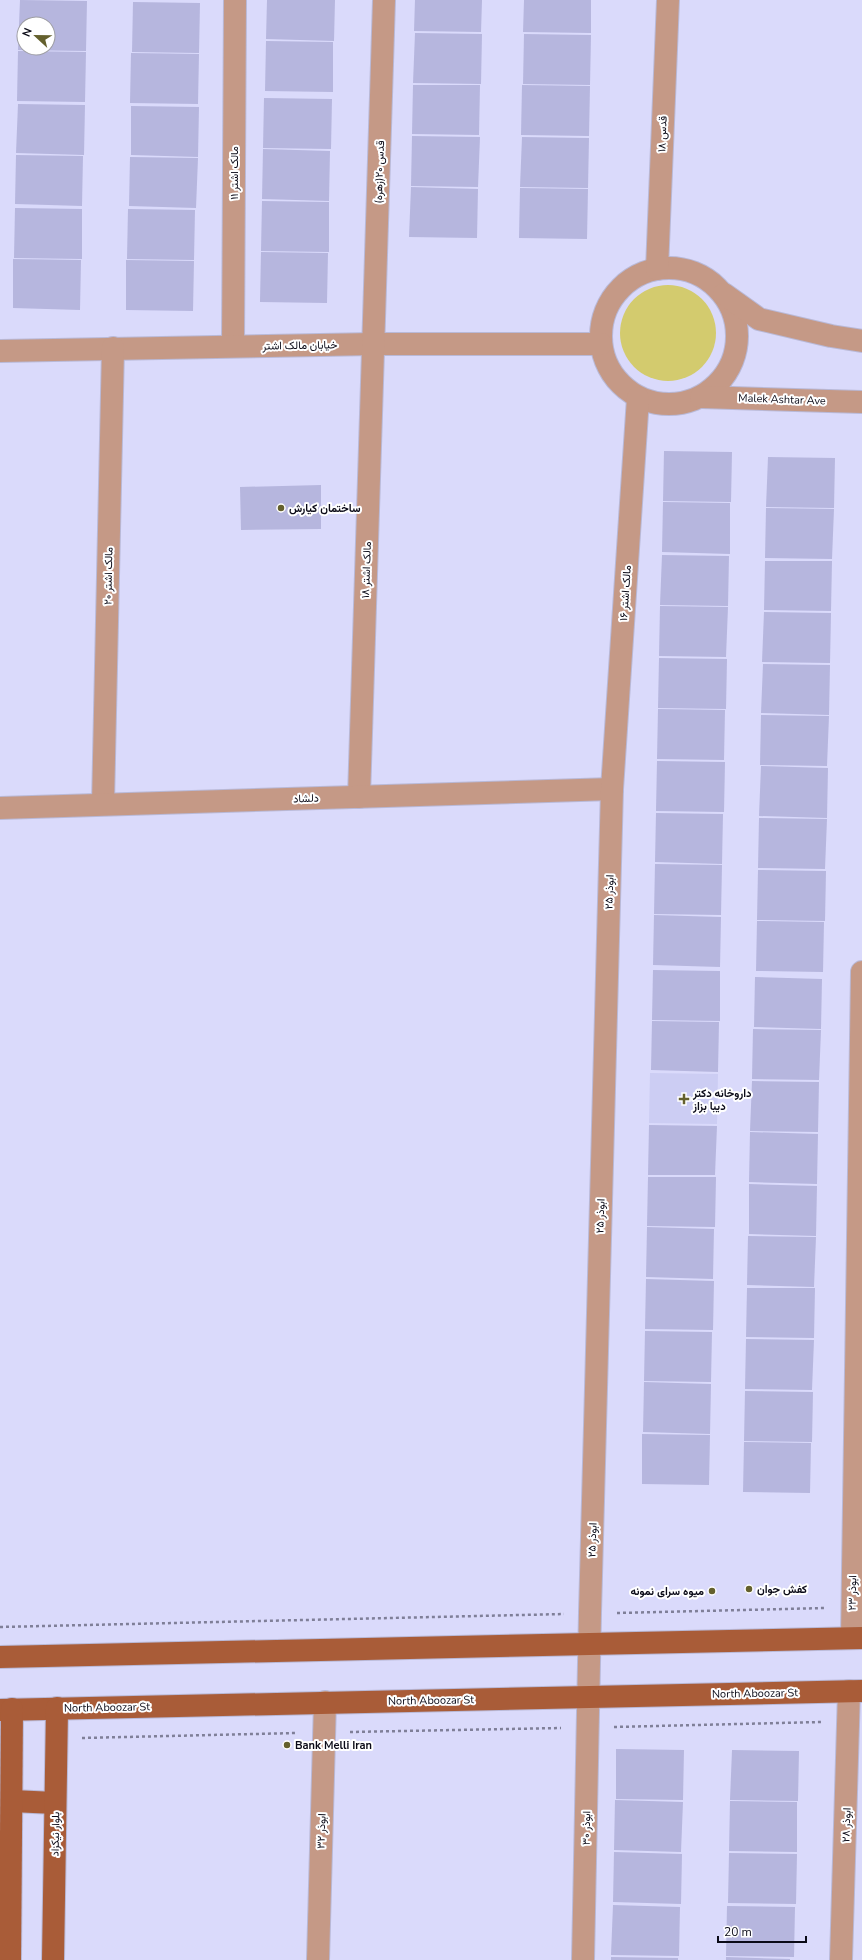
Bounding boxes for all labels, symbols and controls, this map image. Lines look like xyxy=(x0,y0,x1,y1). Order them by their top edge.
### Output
north arrow xyxy=(16,16,56,56)
text: N xyxy=(19,26,36,39)
street label: قدس ۱۸ xyxy=(654,116,671,152)
street label: قدس ۲۰(زهره) xyxy=(371,140,388,204)
street label: مالک اشتر ۱۱ xyxy=(227,146,242,200)
street label: خیابان مالک اشتر xyxy=(261,337,338,354)
street label: Malek Ashtar Ave xyxy=(738,390,826,409)
place label: ساختمان کیارش xyxy=(289,501,361,516)
marker: ساختمان کیارش xyxy=(276,503,286,513)
street label: مالک اشتر ۱۸ xyxy=(358,541,375,599)
street label: مالک اشتر ۲۰ xyxy=(100,547,117,605)
street label: مالک اشتر ۱۶ xyxy=(616,565,635,621)
street label: دلشاد xyxy=(293,791,319,806)
street label: ابوذر ۲۵ xyxy=(601,874,618,910)
place label: داروخانه دکتر دیبا بزاز xyxy=(692,1086,752,1114)
marker: داروخانه دکتر دیبا بزاز xyxy=(678,1093,690,1105)
street label: ابوذر ۲۵ xyxy=(592,1198,609,1234)
street label: ابوذر ۲۵ xyxy=(584,1522,601,1558)
street label: ابوذر ۲۳ xyxy=(845,1575,860,1611)
place label: کفش جوان xyxy=(757,1582,807,1597)
place label: میوه سرای نمونه xyxy=(630,1584,704,1599)
marker: کفش جوان xyxy=(744,1584,754,1594)
marker: میوه سرای نمونه xyxy=(707,1586,717,1596)
street label: North Aboozar St xyxy=(712,1685,798,1702)
street label: North Aboozar St xyxy=(388,1692,474,1709)
street label: North Aboozar St xyxy=(64,1699,150,1716)
place label: Bank Melli Iran xyxy=(295,1738,372,1753)
marker: Bank Melli Iran xyxy=(282,1740,292,1750)
street label: ابوذر ۲۸ xyxy=(838,1807,855,1843)
street label: بلوار نیکزاد xyxy=(48,1811,63,1857)
street label: ابوذر ۳۰ xyxy=(579,1811,594,1845)
street label: ابوذر ۳۲ xyxy=(313,1813,330,1849)
scale bar xyxy=(718,1918,806,1944)
text: 20 m xyxy=(724,1924,752,1940)

